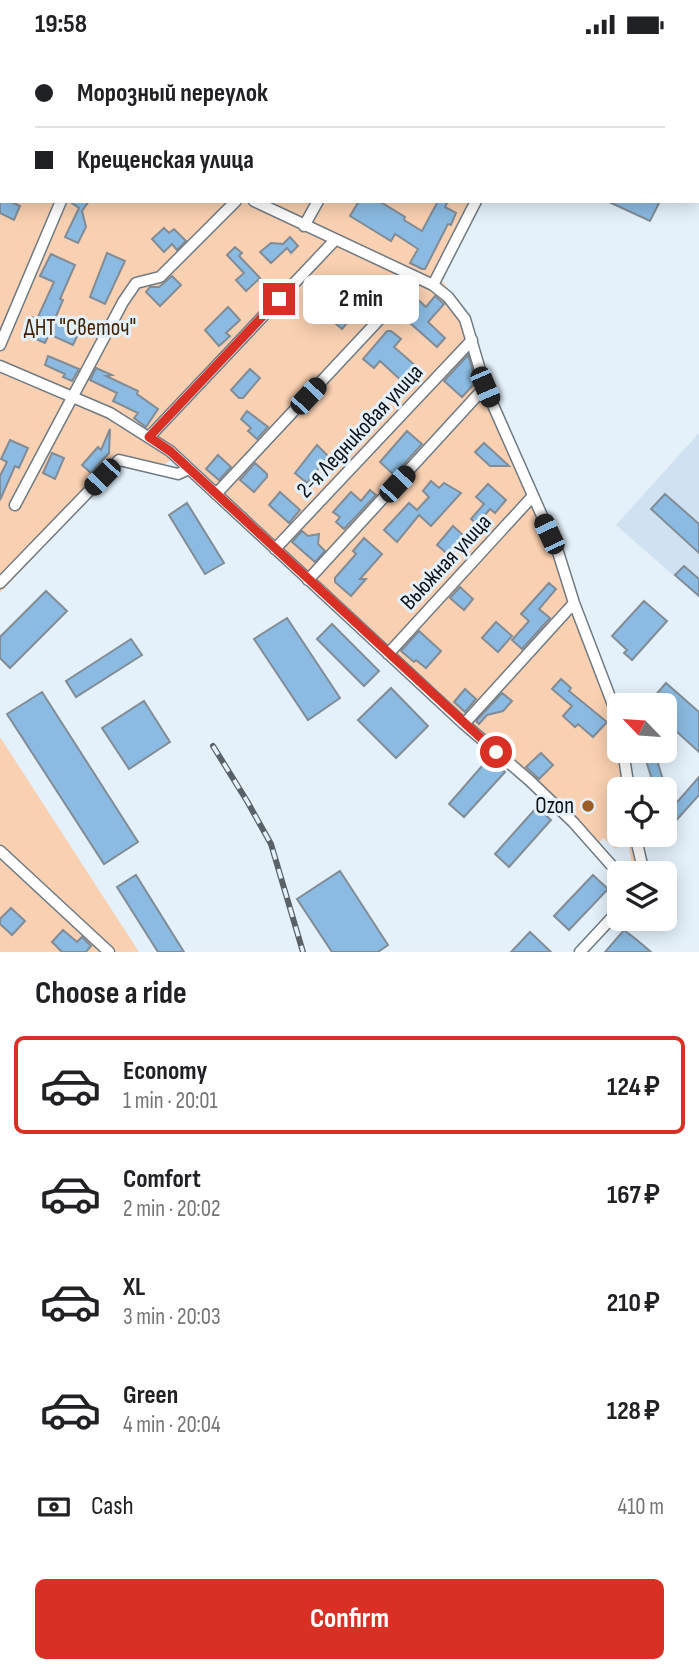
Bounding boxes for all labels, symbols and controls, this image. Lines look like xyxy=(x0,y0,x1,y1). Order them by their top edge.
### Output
text: 19:58 xyxy=(35,9,87,40)
text: Морозный переулок xyxy=(77,78,268,109)
text: Крещенская улица xyxy=(77,145,254,176)
callout: 2 min xyxy=(304,275,419,323)
route end xyxy=(263,283,295,315)
text: 2 min xyxy=(339,285,383,313)
park label: ДНТ "Светоч" xyxy=(24,314,136,342)
street label: 2-я Ледниковая улица xyxy=(291,358,429,504)
car xyxy=(468,364,503,410)
car xyxy=(286,373,331,419)
car xyxy=(80,455,125,499)
car xyxy=(375,461,420,507)
street label: Вьюжная улица xyxy=(395,508,497,616)
car xyxy=(531,511,568,557)
north arrow xyxy=(607,693,677,763)
map controls xyxy=(607,693,677,931)
route start xyxy=(480,736,512,768)
button: locate xyxy=(607,777,677,847)
place label: Ozon xyxy=(535,792,574,820)
marker: Ozon xyxy=(580,798,596,814)
button: layers xyxy=(607,861,677,931)
text: Choose a ride xyxy=(35,974,187,1013)
icon: car xyxy=(39,1054,102,1117)
text: Economy xyxy=(123,1056,207,1087)
text: 124 ₽ xyxy=(607,1072,660,1103)
text: 1 min · 20:01 xyxy=(123,1087,218,1115)
icon: car xyxy=(39,1162,102,1225)
text: Comfort xyxy=(123,1164,201,1195)
text: 167 ₽ xyxy=(607,1180,660,1211)
text: 2 min · 20:02 xyxy=(123,1195,220,1223)
icon: car xyxy=(39,1270,102,1333)
text: XL xyxy=(123,1272,145,1303)
text: 210 ₽ xyxy=(607,1288,660,1319)
text: 3 min · 20:03 xyxy=(123,1303,221,1331)
icon: car xyxy=(39,1378,102,1441)
text: Green xyxy=(123,1380,178,1411)
text: 128 ₽ xyxy=(607,1396,660,1427)
text: 4 min · 20:04 xyxy=(123,1411,221,1439)
icon: cash xyxy=(35,1488,73,1526)
text: Cash xyxy=(91,1491,134,1522)
text: 410 m xyxy=(618,1493,664,1521)
button: Confirm xyxy=(35,1579,664,1659)

